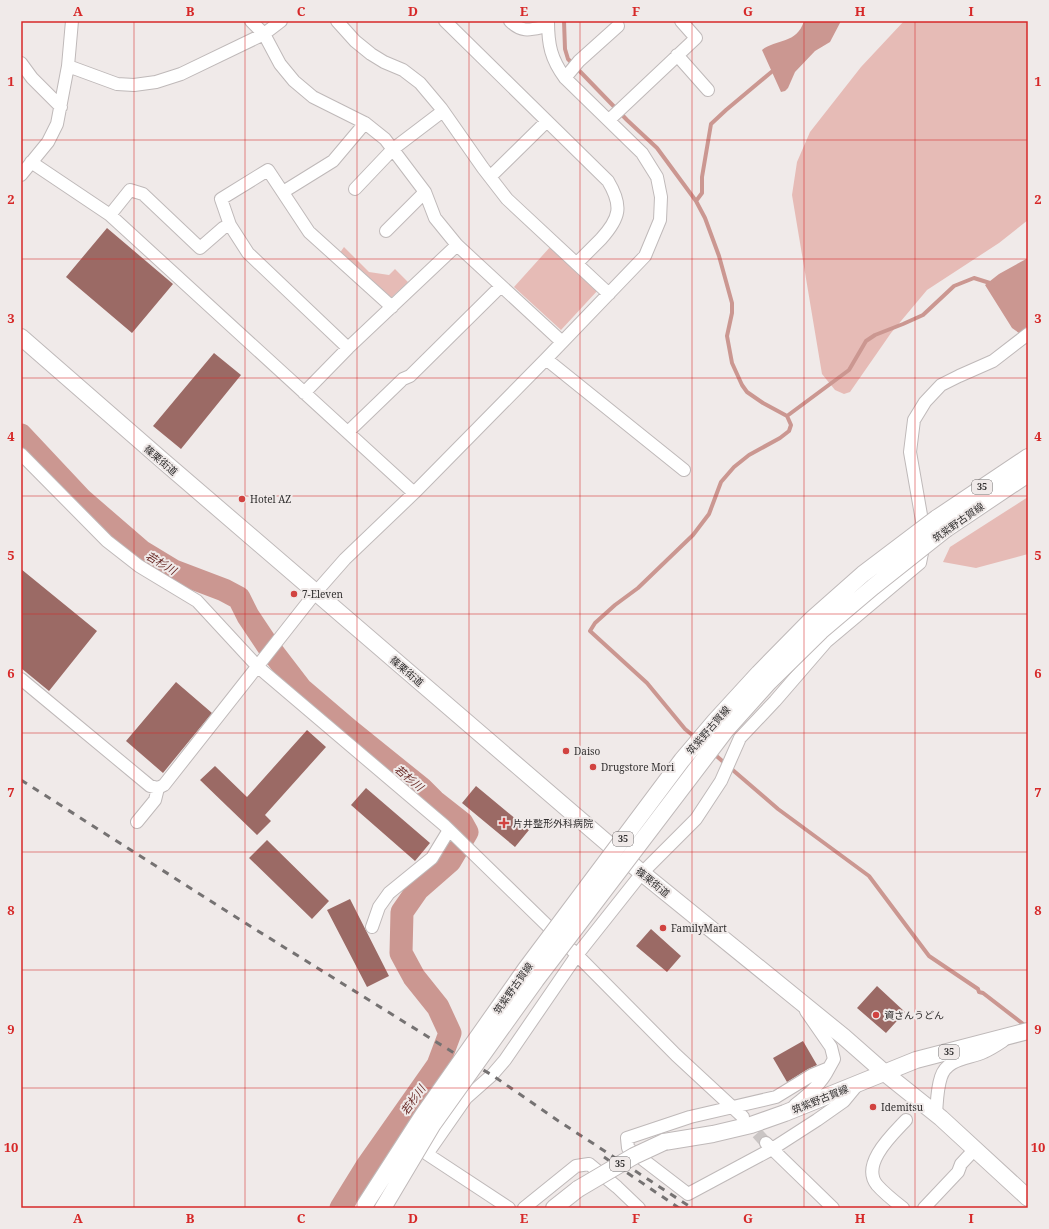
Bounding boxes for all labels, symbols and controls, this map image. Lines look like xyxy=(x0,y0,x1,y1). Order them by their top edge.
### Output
text: A xyxy=(73,2,83,20)
text: B xyxy=(186,2,195,20)
text: C xyxy=(297,2,306,20)
text: D xyxy=(408,2,418,20)
text: E xyxy=(520,2,529,20)
text: F xyxy=(632,2,640,20)
text: G xyxy=(743,2,753,20)
text: H xyxy=(855,2,866,20)
text: I xyxy=(968,2,974,20)
text: 1 xyxy=(7,72,15,90)
text: 1 xyxy=(1034,72,1042,90)
text: 2 xyxy=(7,190,15,208)
text: 2 xyxy=(1034,190,1042,208)
text: 3 xyxy=(7,309,15,327)
text: 3 xyxy=(1034,309,1042,327)
text: 4 xyxy=(7,427,15,445)
text: 4 xyxy=(1034,427,1042,445)
street label: 篠栗街道 xyxy=(141,442,181,478)
road number: 35 xyxy=(972,480,992,494)
place label: Hotel AZ xyxy=(250,492,291,506)
marker: Hotel AZ xyxy=(237,494,247,504)
street label: 筑紫野古賀線 xyxy=(929,499,987,545)
text: 5 xyxy=(7,546,15,564)
text: 5 xyxy=(1034,546,1042,564)
water label: 若杉川 xyxy=(143,548,180,578)
place label: 7-Eleven xyxy=(302,587,344,601)
marker: 7-Eleven xyxy=(289,589,299,599)
street label: 篠栗街道 xyxy=(387,653,427,689)
text: 6 xyxy=(7,664,15,682)
text: 6 xyxy=(1034,664,1042,682)
street label: 筑紫野古賀線 xyxy=(683,703,733,757)
place label: Daiso xyxy=(574,744,601,758)
marker: Daiso xyxy=(561,746,571,756)
place label: Drugstore Mori xyxy=(601,760,675,774)
water label: 若杉川 xyxy=(392,761,428,795)
marker: Drugstore Mori xyxy=(588,762,598,772)
text: 7 xyxy=(7,783,15,801)
text: 7 xyxy=(1034,783,1042,801)
place label: 片井整形外科病院 xyxy=(513,816,593,830)
marker: 片井整形外科病院 xyxy=(498,817,510,829)
road number: 35 xyxy=(613,832,633,846)
street label: 篠栗街道 xyxy=(633,864,673,900)
text: 8 xyxy=(7,901,15,919)
text: 8 xyxy=(1034,901,1042,919)
place label: FamilyMart xyxy=(671,921,727,935)
marker: FamilyMart xyxy=(658,923,668,933)
street label: 筑紫野古賀線 xyxy=(490,959,536,1017)
place label: 資さんうどん xyxy=(884,1008,944,1022)
marker: 資さんうどん xyxy=(871,1010,881,1020)
text: 9 xyxy=(7,1020,15,1038)
text: 9 xyxy=(1034,1020,1042,1038)
road number: 35 xyxy=(939,1045,959,1059)
water label: 若杉川 xyxy=(397,1081,429,1118)
street label: 筑紫野古賀線 xyxy=(790,1081,850,1117)
place label: Idemitsu xyxy=(881,1100,924,1114)
marker: Idemitsu xyxy=(868,1102,878,1112)
text: 10 xyxy=(4,1138,18,1156)
text: 10 xyxy=(1031,1138,1045,1156)
road number: 35 xyxy=(610,1157,630,1171)
text: A xyxy=(73,1209,83,1227)
text: B xyxy=(186,1209,195,1227)
text: C xyxy=(297,1209,306,1227)
text: D xyxy=(408,1209,418,1227)
text: E xyxy=(520,1209,529,1227)
text: F xyxy=(632,1209,640,1227)
text: G xyxy=(743,1209,753,1227)
text: H xyxy=(855,1209,866,1227)
text: I xyxy=(968,1209,974,1227)

